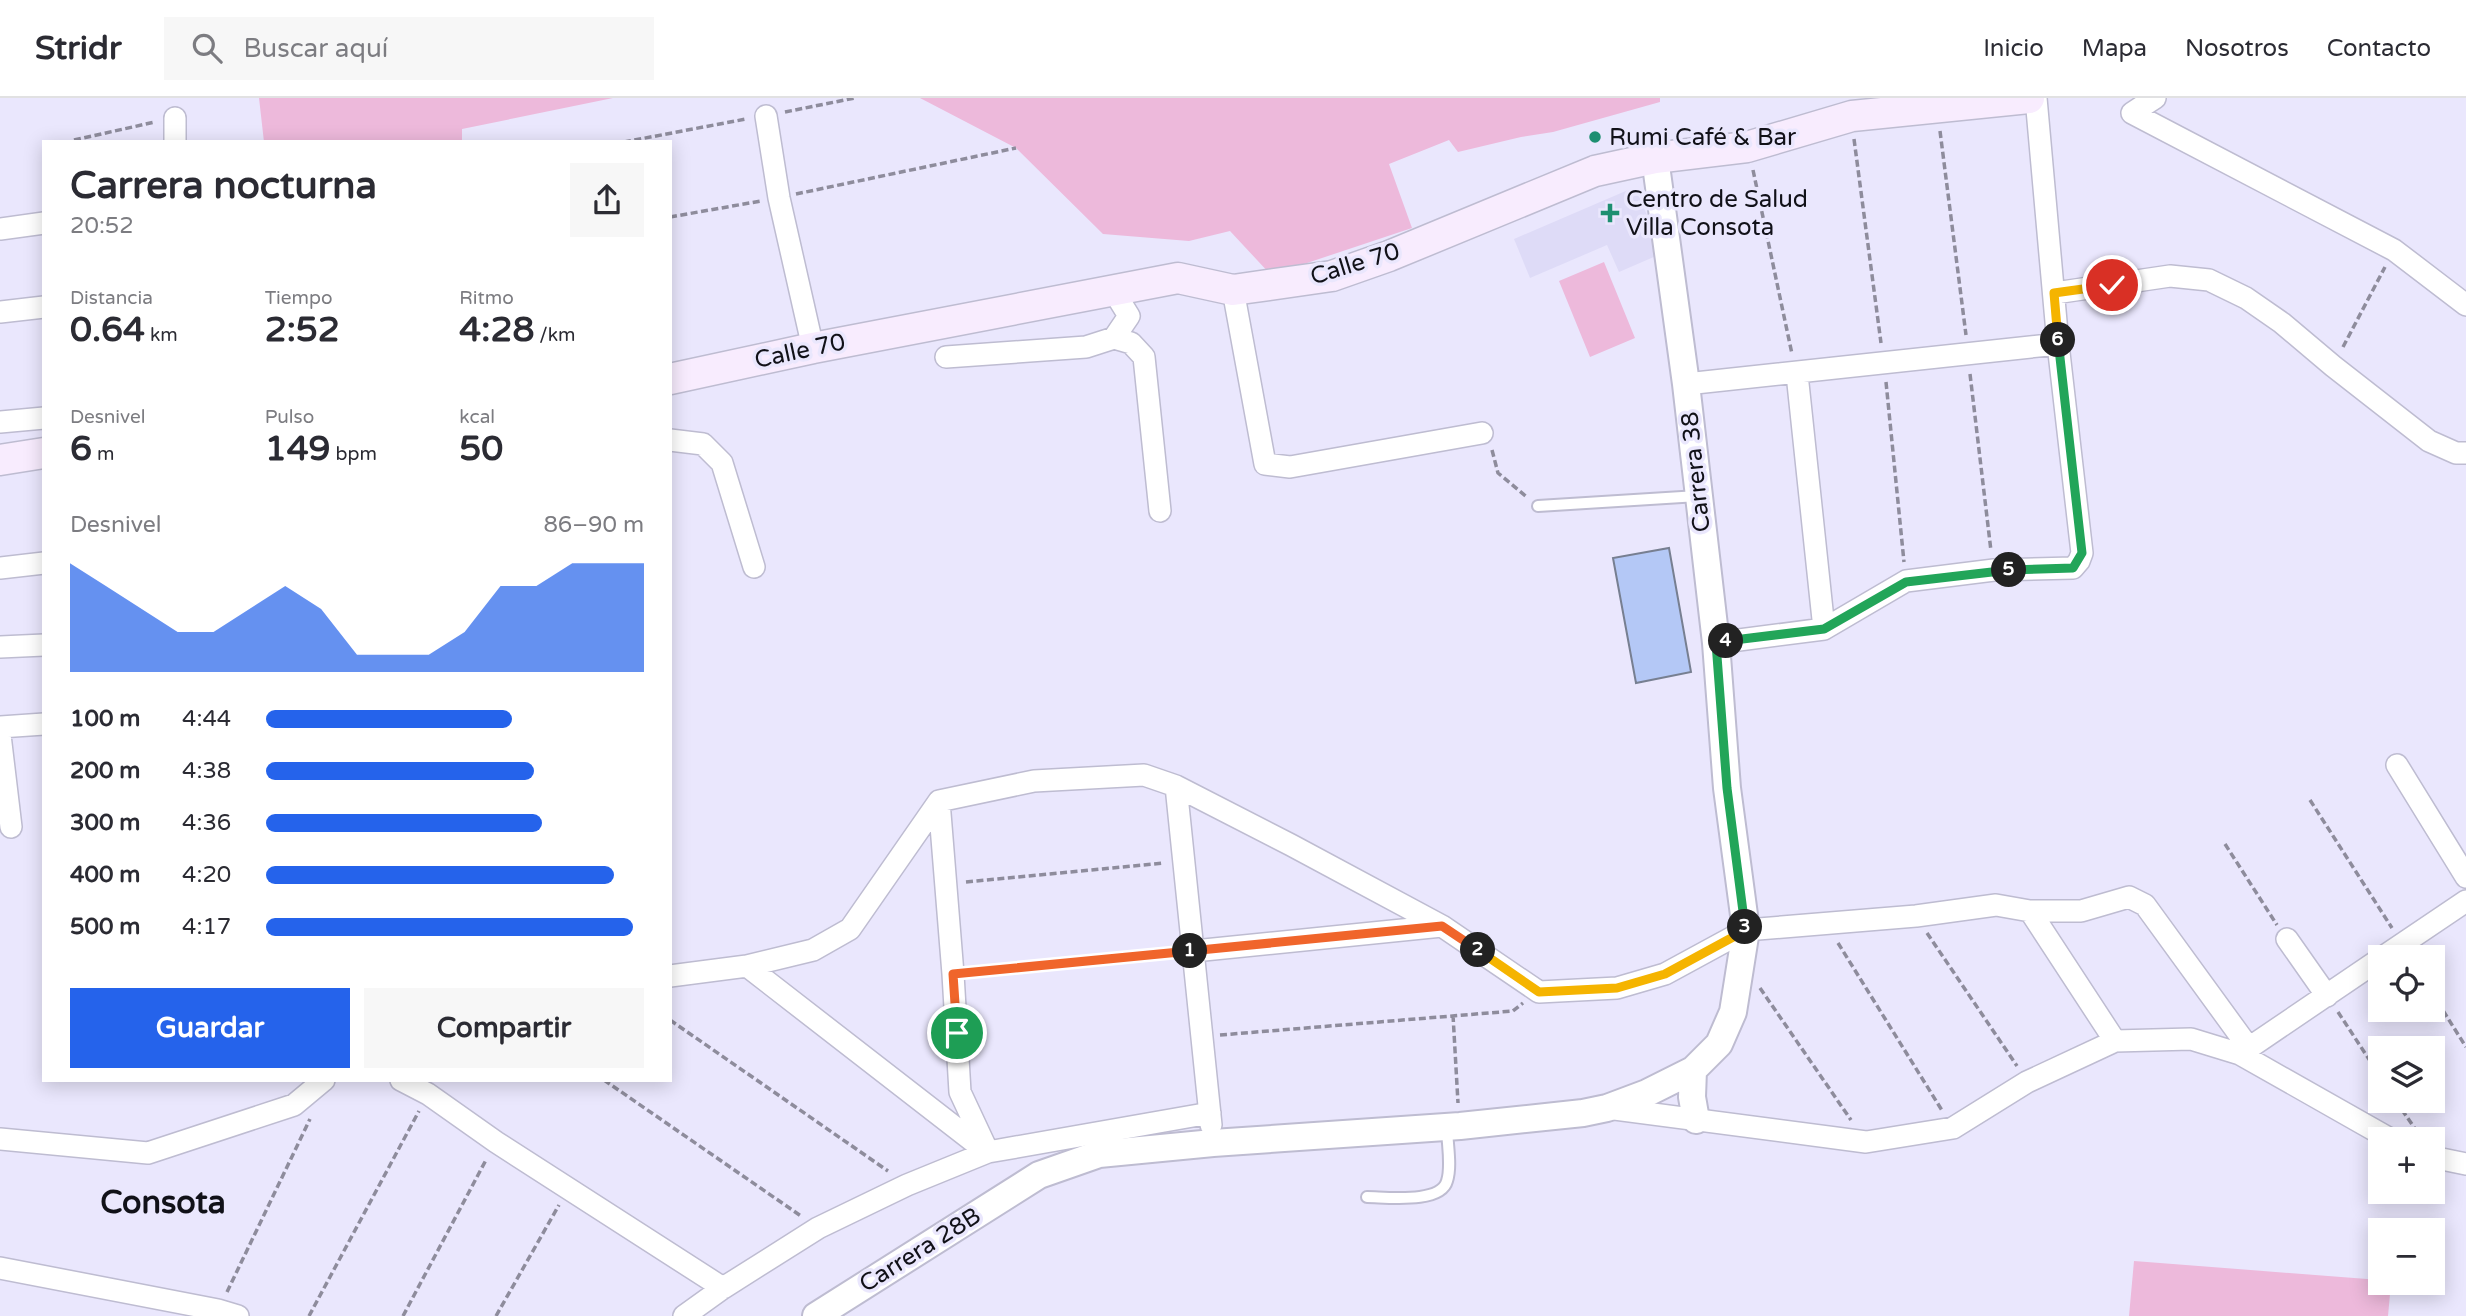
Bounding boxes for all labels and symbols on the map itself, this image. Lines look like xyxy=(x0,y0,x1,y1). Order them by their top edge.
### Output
place label: Rumi Café & Bar xyxy=(1609,123,1797,152)
marker: Rumi Café & Bar xyxy=(1587,129,1603,145)
place label: Centro de Salud Villa Consota xyxy=(1626,185,1808,242)
marker: Centro de Salud Villa Consota xyxy=(1600,203,1620,223)
street label: Calle 70 xyxy=(1307,237,1403,291)
pin xyxy=(2082,255,2142,315)
pin: 6 xyxy=(2040,322,2076,358)
street label: Calle 70 xyxy=(752,327,848,375)
street label: Carrera 38 xyxy=(1675,410,1717,534)
pin: 5 xyxy=(1992,552,2026,588)
pin: 4 xyxy=(1708,624,1744,658)
pin: 3 xyxy=(1728,910,1762,944)
pin: 2 xyxy=(1460,932,1496,968)
pin: 1 xyxy=(1172,934,1208,968)
pin xyxy=(927,1003,987,1063)
district label: Consota xyxy=(100,1184,226,1222)
street label: Carrera 28B xyxy=(854,1201,986,1299)

